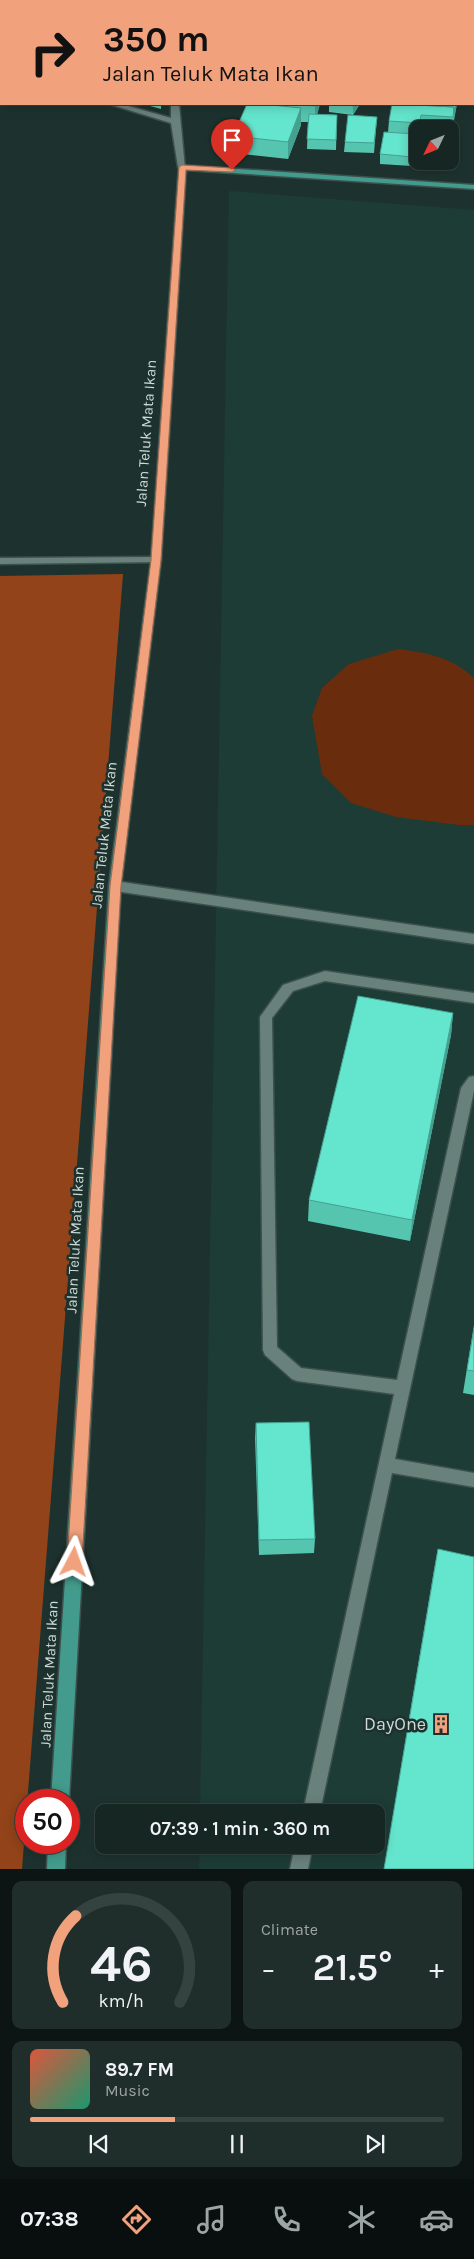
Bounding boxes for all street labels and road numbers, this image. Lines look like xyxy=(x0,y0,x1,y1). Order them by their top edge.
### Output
street label: Jalan Teluk Mata Ikan xyxy=(132,359,160,507)
street label: Jalan Teluk Mata Ikan xyxy=(87,761,121,909)
street label: Jalan Teluk Mata Ikan xyxy=(62,1166,88,1314)
street label: Jalan Teluk Mata Ikan xyxy=(36,1600,62,1748)

